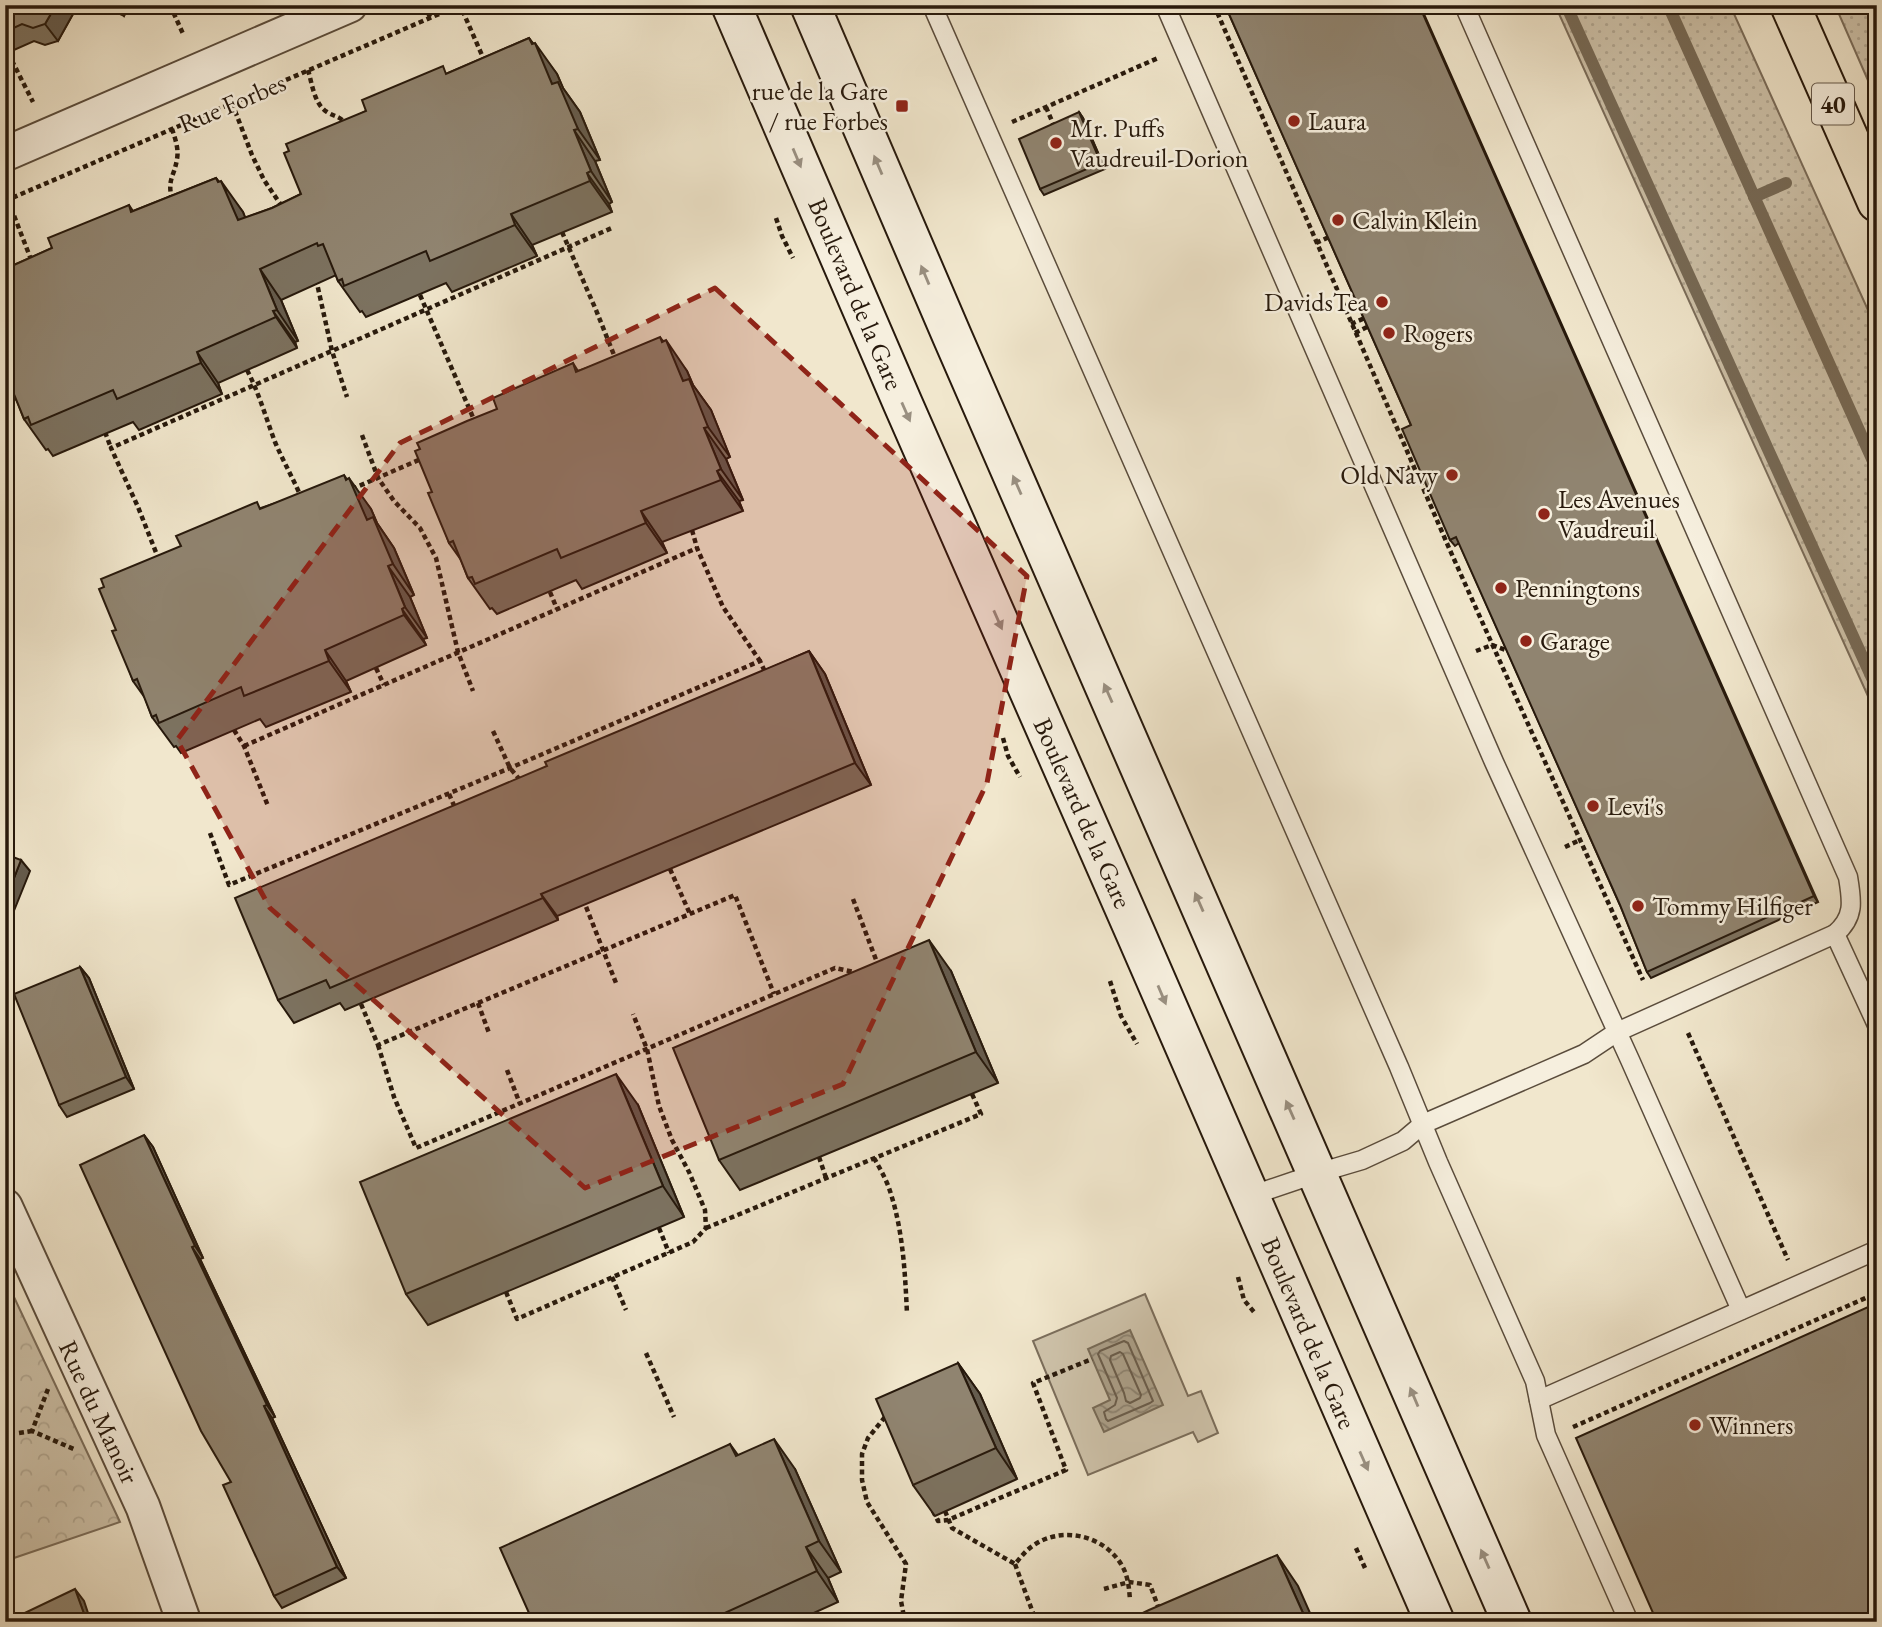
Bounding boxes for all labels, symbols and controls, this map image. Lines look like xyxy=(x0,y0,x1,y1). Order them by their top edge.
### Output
street label: Rue Forbes xyxy=(173,65,291,141)
place label: rue de la Gare / rue Forbes xyxy=(752,74,888,138)
road number: 40 xyxy=(1812,84,1854,124)
marker: rue de la Gare / rue Forbes xyxy=(894,98,910,114)
place label: Laura xyxy=(1308,104,1367,138)
place label: Mr. Puffs Vaudreuil-Dorion xyxy=(1070,111,1249,175)
marker: Laura xyxy=(1286,113,1302,129)
marker: Mr. Puffs Vaudreuil-Dorion xyxy=(1048,135,1064,151)
one-way arrow xyxy=(791,148,803,168)
one-way arrow xyxy=(872,155,884,175)
street label: Boulevard de la Gare xyxy=(800,193,912,395)
place label: Calvin Klein xyxy=(1352,203,1478,237)
marker: Calvin Klein xyxy=(1330,212,1346,228)
one-way arrow xyxy=(919,264,930,285)
place label: DavidsTea xyxy=(1264,285,1369,319)
marker: DavidsTea xyxy=(1374,294,1390,310)
place label: Rogers xyxy=(1403,316,1473,350)
marker: Rogers xyxy=(1381,325,1397,341)
one-way arrow xyxy=(900,402,912,422)
place label: Old Navy xyxy=(1340,458,1439,492)
marker: Old Navy xyxy=(1444,467,1460,483)
one-way arrow xyxy=(1011,475,1023,495)
place label: Les Avenues Vaudreuil xyxy=(1558,482,1680,546)
marker: Les Avenues Vaudreuil xyxy=(1536,506,1552,522)
place label: Penningtons xyxy=(1515,571,1640,605)
marker: Penningtons xyxy=(1493,580,1509,596)
one-way arrow xyxy=(992,610,1004,630)
place label: Garage xyxy=(1540,624,1610,658)
marker: Garage xyxy=(1518,633,1534,649)
one-way arrow xyxy=(1102,683,1113,704)
street label: Boulevard de la Gare xyxy=(1026,712,1140,914)
place label: Levi's xyxy=(1607,789,1664,823)
marker: Levi's xyxy=(1585,798,1601,814)
place label: Tommy Hilfiger xyxy=(1652,889,1813,923)
one-way arrow xyxy=(1193,892,1205,912)
marker: Tommy Hilfiger xyxy=(1630,898,1646,914)
one-way arrow xyxy=(1156,985,1168,1005)
one-way arrow xyxy=(1284,1100,1295,1121)
street label: Boulevard de la Gare xyxy=(1253,1232,1365,1434)
street label: Rue du Manoir xyxy=(51,1335,147,1490)
one-way arrow xyxy=(1408,1387,1420,1407)
place label: Winners xyxy=(1709,1408,1793,1442)
marker: Winners xyxy=(1687,1417,1703,1433)
one-way arrow xyxy=(1359,1451,1370,1472)
one-way arrow xyxy=(1479,1549,1491,1569)

